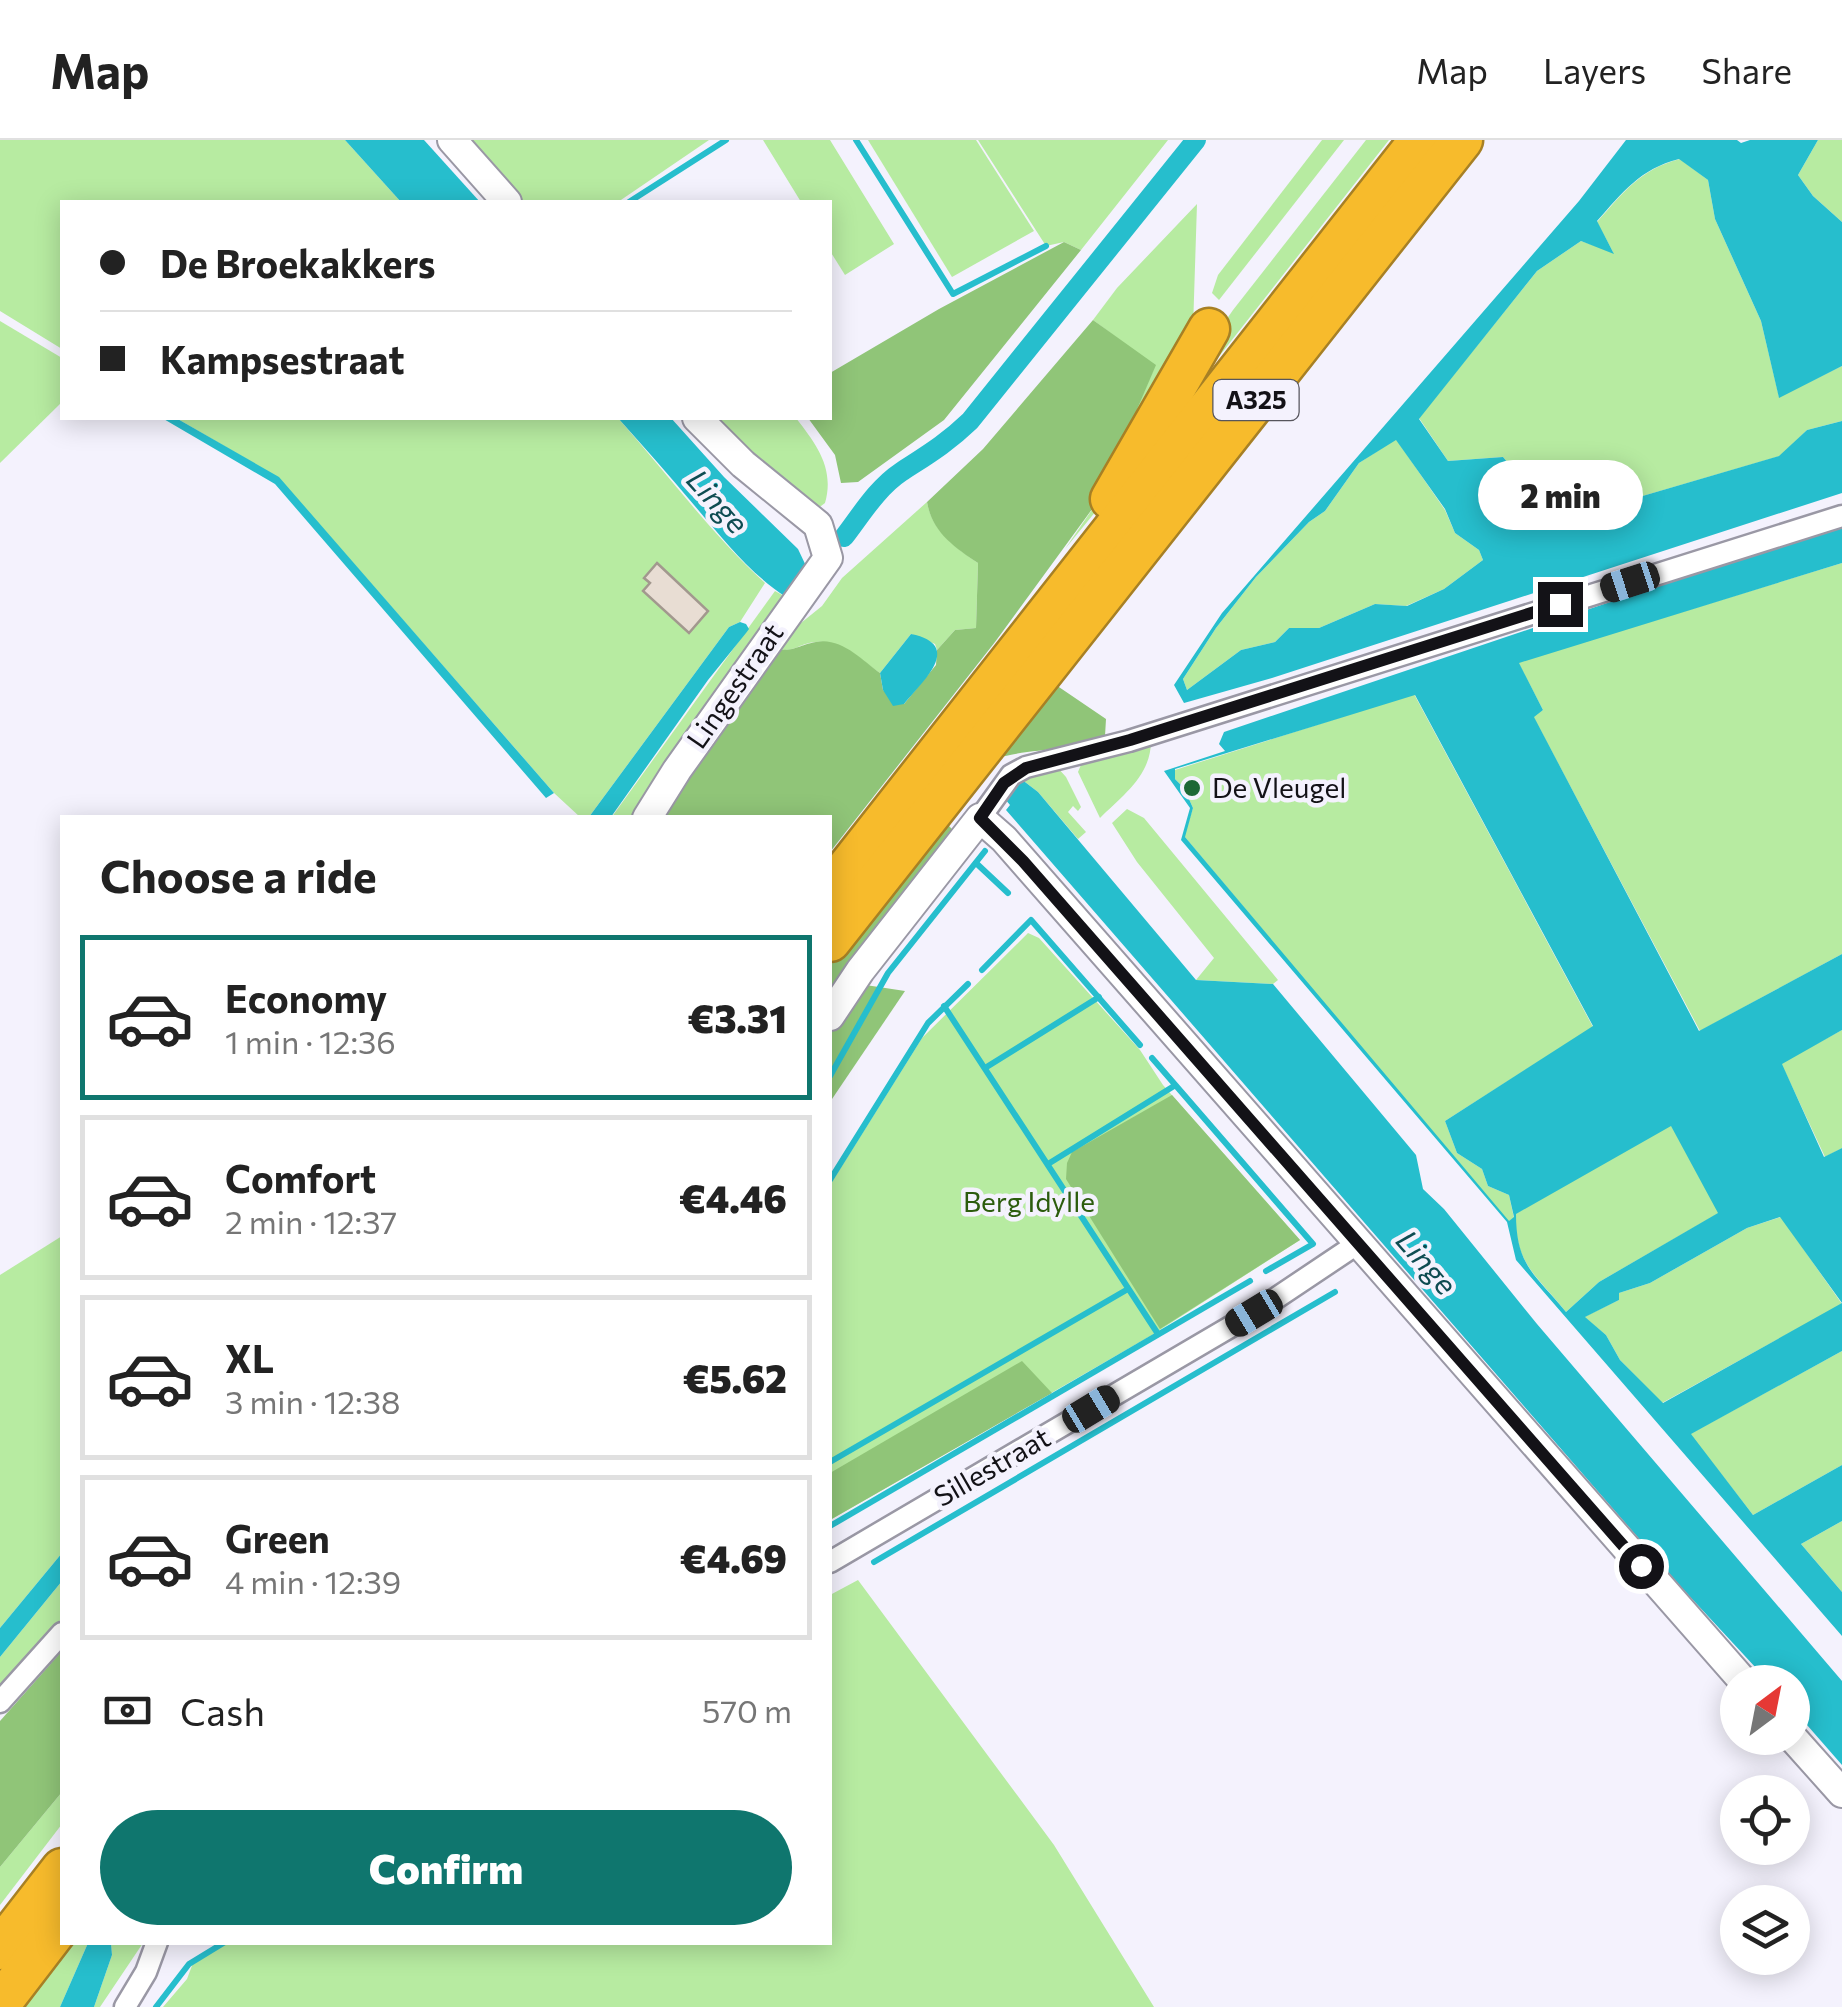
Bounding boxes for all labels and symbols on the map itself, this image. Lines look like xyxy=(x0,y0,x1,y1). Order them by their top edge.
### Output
road number: A325 xyxy=(1214,380,1298,420)
callout: 2 min xyxy=(1478,459,1642,529)
water label: Linge xyxy=(680,460,757,540)
car xyxy=(1597,558,1663,606)
route end xyxy=(1538,582,1583,627)
street label: Lingestraat xyxy=(679,616,790,754)
place label: De Vleugel xyxy=(1212,770,1346,804)
marker: De Vleugel xyxy=(1181,777,1203,799)
park label: Berg Idylle xyxy=(963,1184,1095,1218)
water label: Linge xyxy=(1390,1221,1466,1301)
car xyxy=(1221,1285,1287,1341)
car xyxy=(1058,1381,1124,1437)
street label: Sillestraat xyxy=(927,1419,1056,1513)
route start xyxy=(1619,1544,1664,1589)
north arrow xyxy=(1720,1665,1810,1755)

